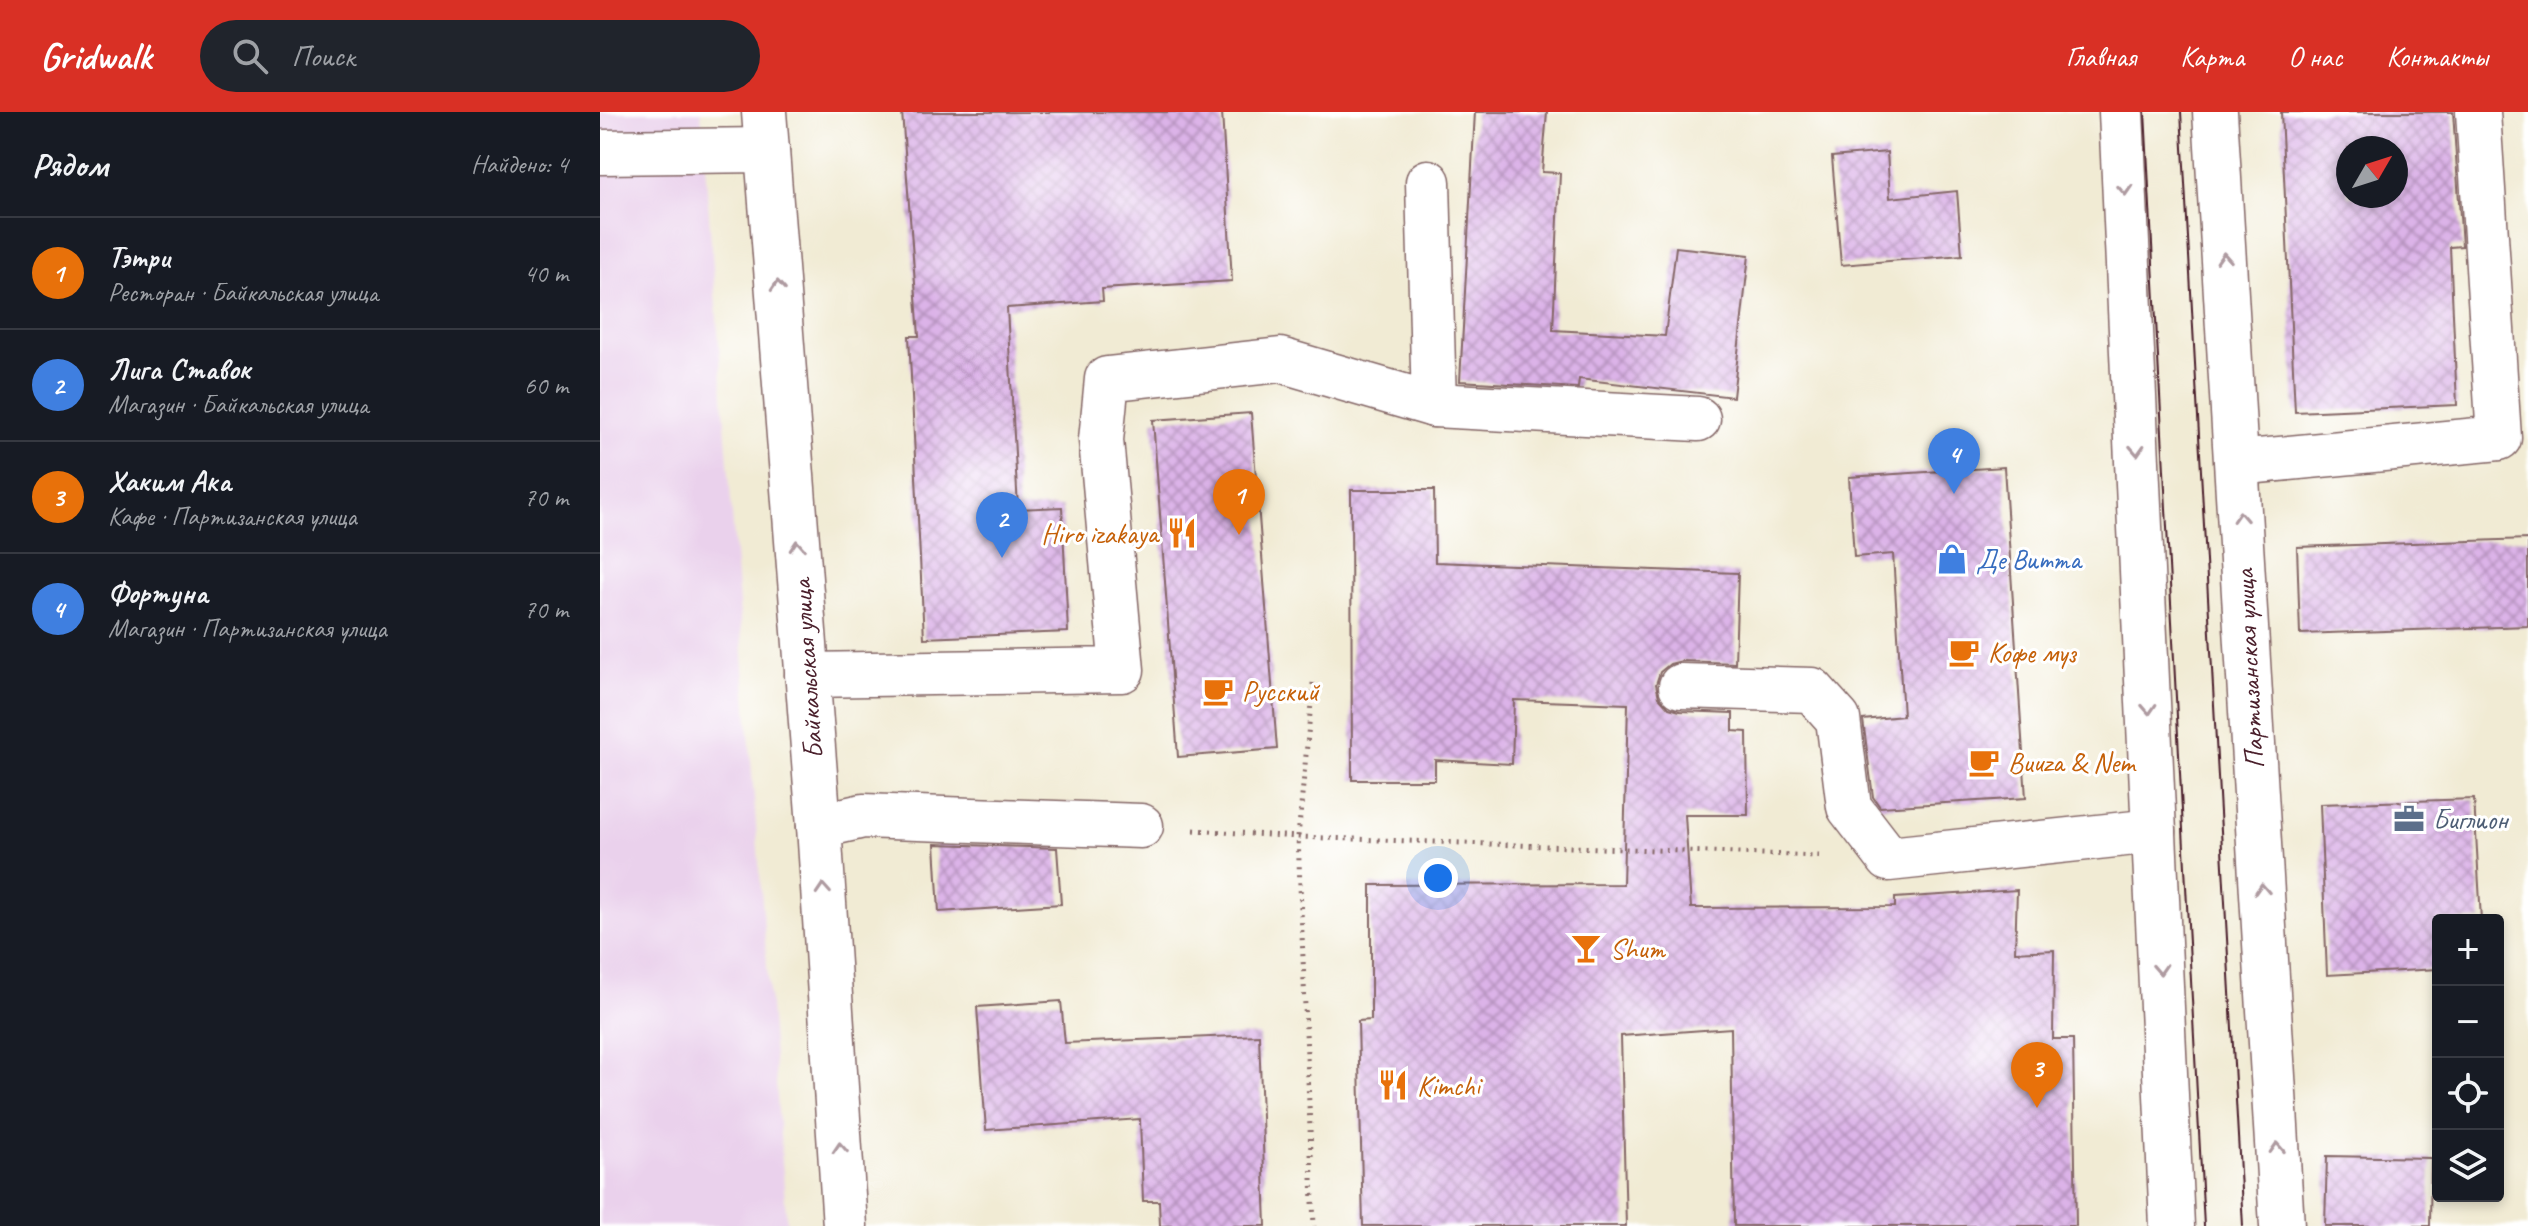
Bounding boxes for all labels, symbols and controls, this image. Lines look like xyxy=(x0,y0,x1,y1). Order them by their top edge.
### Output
search box xyxy=(200,20,760,92)
text: Gridwalk xyxy=(40,33,152,80)
icon: search xyxy=(228,34,272,78)
text: Поиск xyxy=(292,37,355,75)
text: Главная xyxy=(2066,39,2136,74)
text: Карта xyxy=(2180,39,2244,74)
text: О нас xyxy=(2288,39,2342,74)
text: Контакты xyxy=(2386,39,2488,74)
north arrow xyxy=(2336,136,2408,208)
text: Рядом xyxy=(32,143,108,186)
text: Найдено: 4 xyxy=(471,148,568,181)
one-way arrow xyxy=(2116,184,2133,197)
text: Тэтри xyxy=(108,238,170,276)
one-way arrow xyxy=(2216,251,2233,264)
text: 1 xyxy=(52,257,64,290)
text: 40 m xyxy=(524,257,568,290)
text: Ресторан · Байкальская улица xyxy=(108,276,378,309)
one-way arrow xyxy=(769,279,786,292)
text: Лига Ставок xyxy=(108,350,250,388)
text: 2 xyxy=(52,369,64,402)
text: 60 m xyxy=(524,369,568,402)
text: Магазин · Байкальская улица xyxy=(108,388,369,421)
pin: 4 xyxy=(1928,428,1980,494)
one-way arrow xyxy=(2128,444,2145,457)
text: Хаким Ака xyxy=(108,462,231,500)
pin: 1 xyxy=(1213,469,1265,535)
text: 3 xyxy=(52,481,64,514)
text: 70 m xyxy=(524,481,568,514)
pin: 2 xyxy=(976,492,1028,558)
text: Кафе · Партизанская улица xyxy=(108,500,357,533)
one-way arrow xyxy=(2232,510,2249,523)
place label: Hiro izakaya xyxy=(1041,516,1161,551)
restaurant icon: Hiro izakaya xyxy=(1165,516,1199,550)
one-way arrow xyxy=(789,539,806,552)
shop icon: Де Витта xyxy=(1935,542,1969,576)
place label: Де Витта xyxy=(1976,542,2083,577)
street label: Партизанская улица xyxy=(2226,567,2272,770)
text: Фортуна xyxy=(108,574,208,612)
street label: Байкальская улица xyxy=(783,575,831,760)
text: 4 xyxy=(52,593,64,626)
text: 70 m xyxy=(524,593,568,626)
text: Магазин · Партизанская улица xyxy=(108,612,387,645)
cafe icon: Кофе муз xyxy=(1947,635,1981,669)
place label: Кофе муз xyxy=(1988,635,2077,670)
cafe icon: Русский xyxy=(1201,674,1235,708)
place label: Русский xyxy=(1242,674,1320,709)
one-way arrow xyxy=(2140,703,2157,716)
cafe icon: Buuza & Nem xyxy=(1967,745,2001,779)
place label: Buuza & Nem xyxy=(2008,745,2137,780)
office icon: Биглион xyxy=(2392,802,2426,836)
place label: Биглион xyxy=(2433,802,2510,837)
your location xyxy=(1418,858,1458,898)
one-way arrow xyxy=(815,882,832,895)
one-way arrow xyxy=(2254,882,2271,895)
map controls xyxy=(2432,914,2504,1202)
button: + xyxy=(2432,914,2504,986)
bar icon: Shum xyxy=(1569,931,1603,965)
place label: Shum xyxy=(1610,931,1667,966)
one-way arrow xyxy=(2152,963,2169,976)
button: − xyxy=(2432,986,2504,1058)
pin: 3 xyxy=(2011,1042,2063,1108)
button: locate xyxy=(2432,1058,2504,1130)
restaurant icon: Kimchi xyxy=(1376,1068,1410,1102)
place label: Kimchi xyxy=(1417,1068,1484,1103)
button: layers xyxy=(2432,1130,2504,1202)
one-way arrow xyxy=(831,1141,848,1154)
one-way arrow xyxy=(2269,1141,2286,1154)

